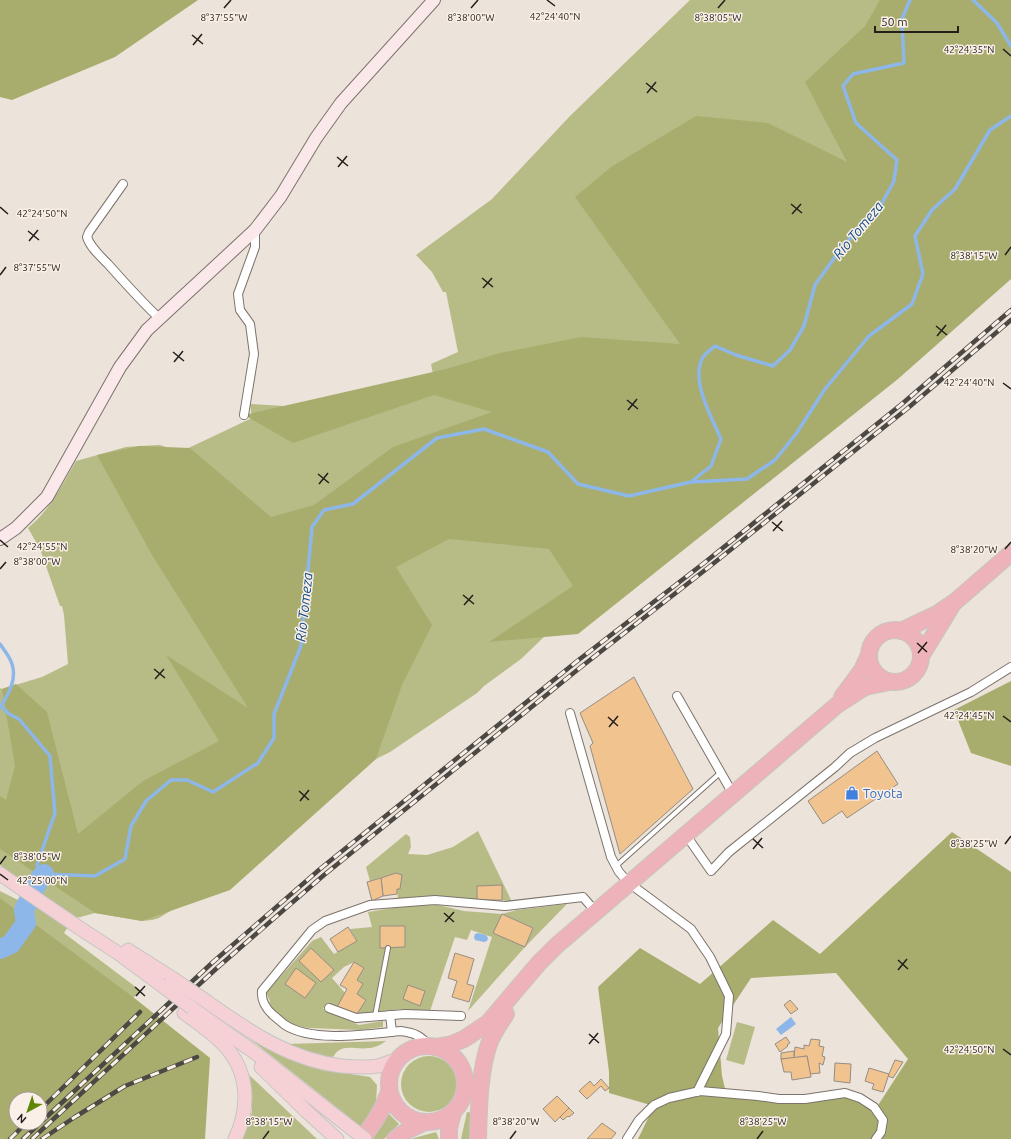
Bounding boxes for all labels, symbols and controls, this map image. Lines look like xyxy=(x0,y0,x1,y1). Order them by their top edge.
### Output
scale bar xyxy=(875,8,958,34)
text: 42°24'40"N xyxy=(530,11,580,22)
text: 8°37'55"W xyxy=(200,12,248,23)
text: 8°38'00"W xyxy=(447,12,495,23)
text: 8°38'05"W xyxy=(694,12,742,23)
text: 50 m xyxy=(881,15,908,28)
text: 42°24'35"N xyxy=(944,44,994,55)
water label: Río Tomeza xyxy=(829,198,887,262)
text: 42°24'50"N xyxy=(17,208,67,219)
text: 8°38'15"W xyxy=(950,250,998,261)
text: 8°37'55"W xyxy=(13,262,61,273)
text: 42°24'40"N xyxy=(944,377,994,388)
text: 42°24'55"N xyxy=(17,541,67,552)
text: 8°38'20"W xyxy=(950,544,998,555)
text: 8°38'00"W xyxy=(13,556,61,567)
water label: Río Tomeza xyxy=(292,571,316,642)
text: 42°24'45"N xyxy=(944,710,994,721)
shop icon: Toyota xyxy=(844,785,860,801)
place label: Toyota xyxy=(863,786,903,800)
text: 8°38'25"W xyxy=(950,838,998,849)
text: 8°38'05"W xyxy=(13,851,61,862)
text: 42°25'00"N xyxy=(17,875,67,886)
text: 42°24'50"N xyxy=(944,1044,994,1055)
north arrow xyxy=(8,1091,48,1131)
text: N xyxy=(15,1111,29,1126)
text: 8°38'15"W xyxy=(245,1116,293,1127)
text: 8°38'20"W xyxy=(492,1116,540,1127)
text: 8°38'25"W xyxy=(739,1116,787,1127)

